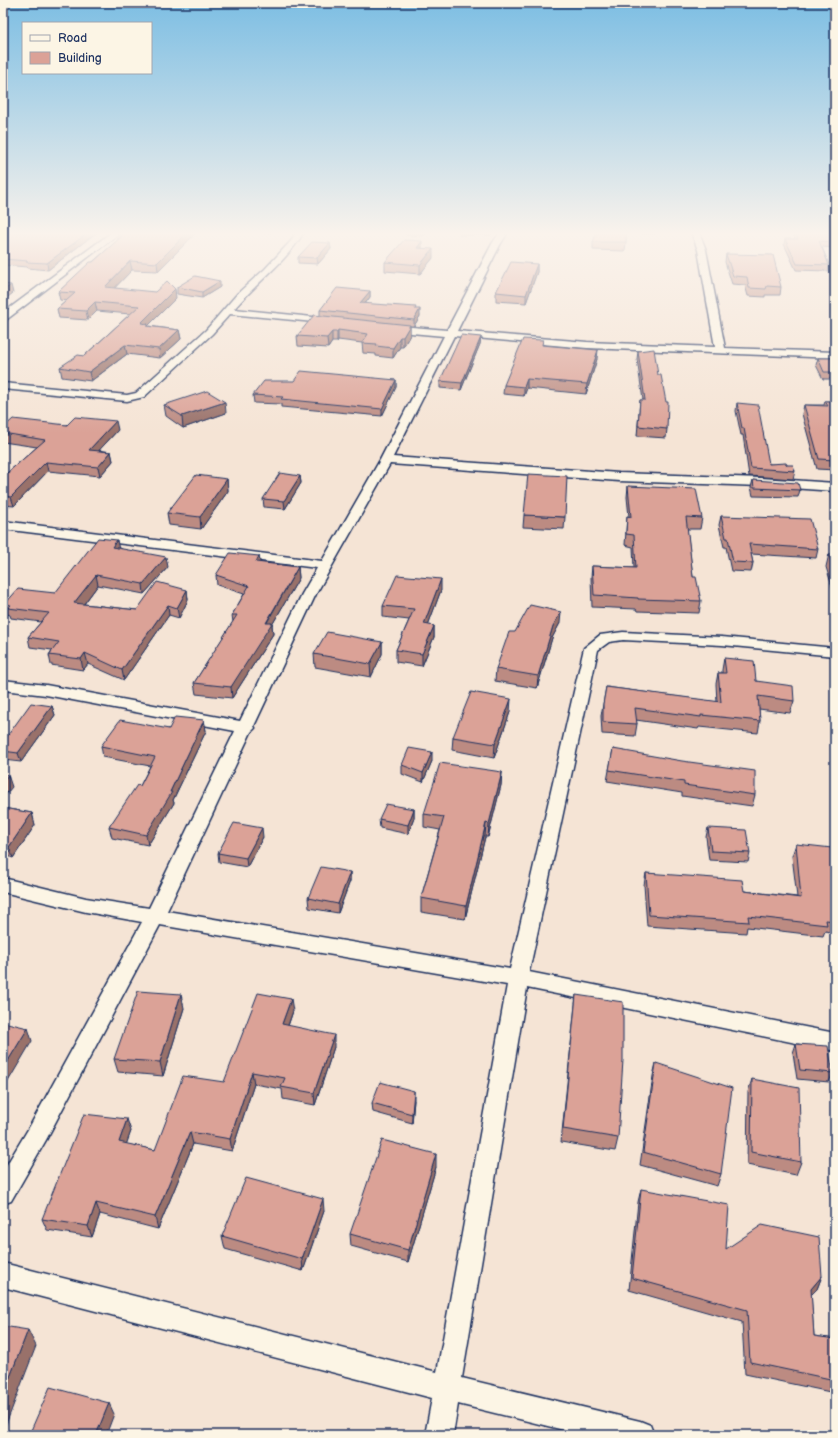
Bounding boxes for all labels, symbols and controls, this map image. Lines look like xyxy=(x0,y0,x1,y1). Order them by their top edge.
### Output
legend xyxy=(22,22,152,74)
text: Road xyxy=(58,31,87,46)
text: Building xyxy=(58,51,102,66)

